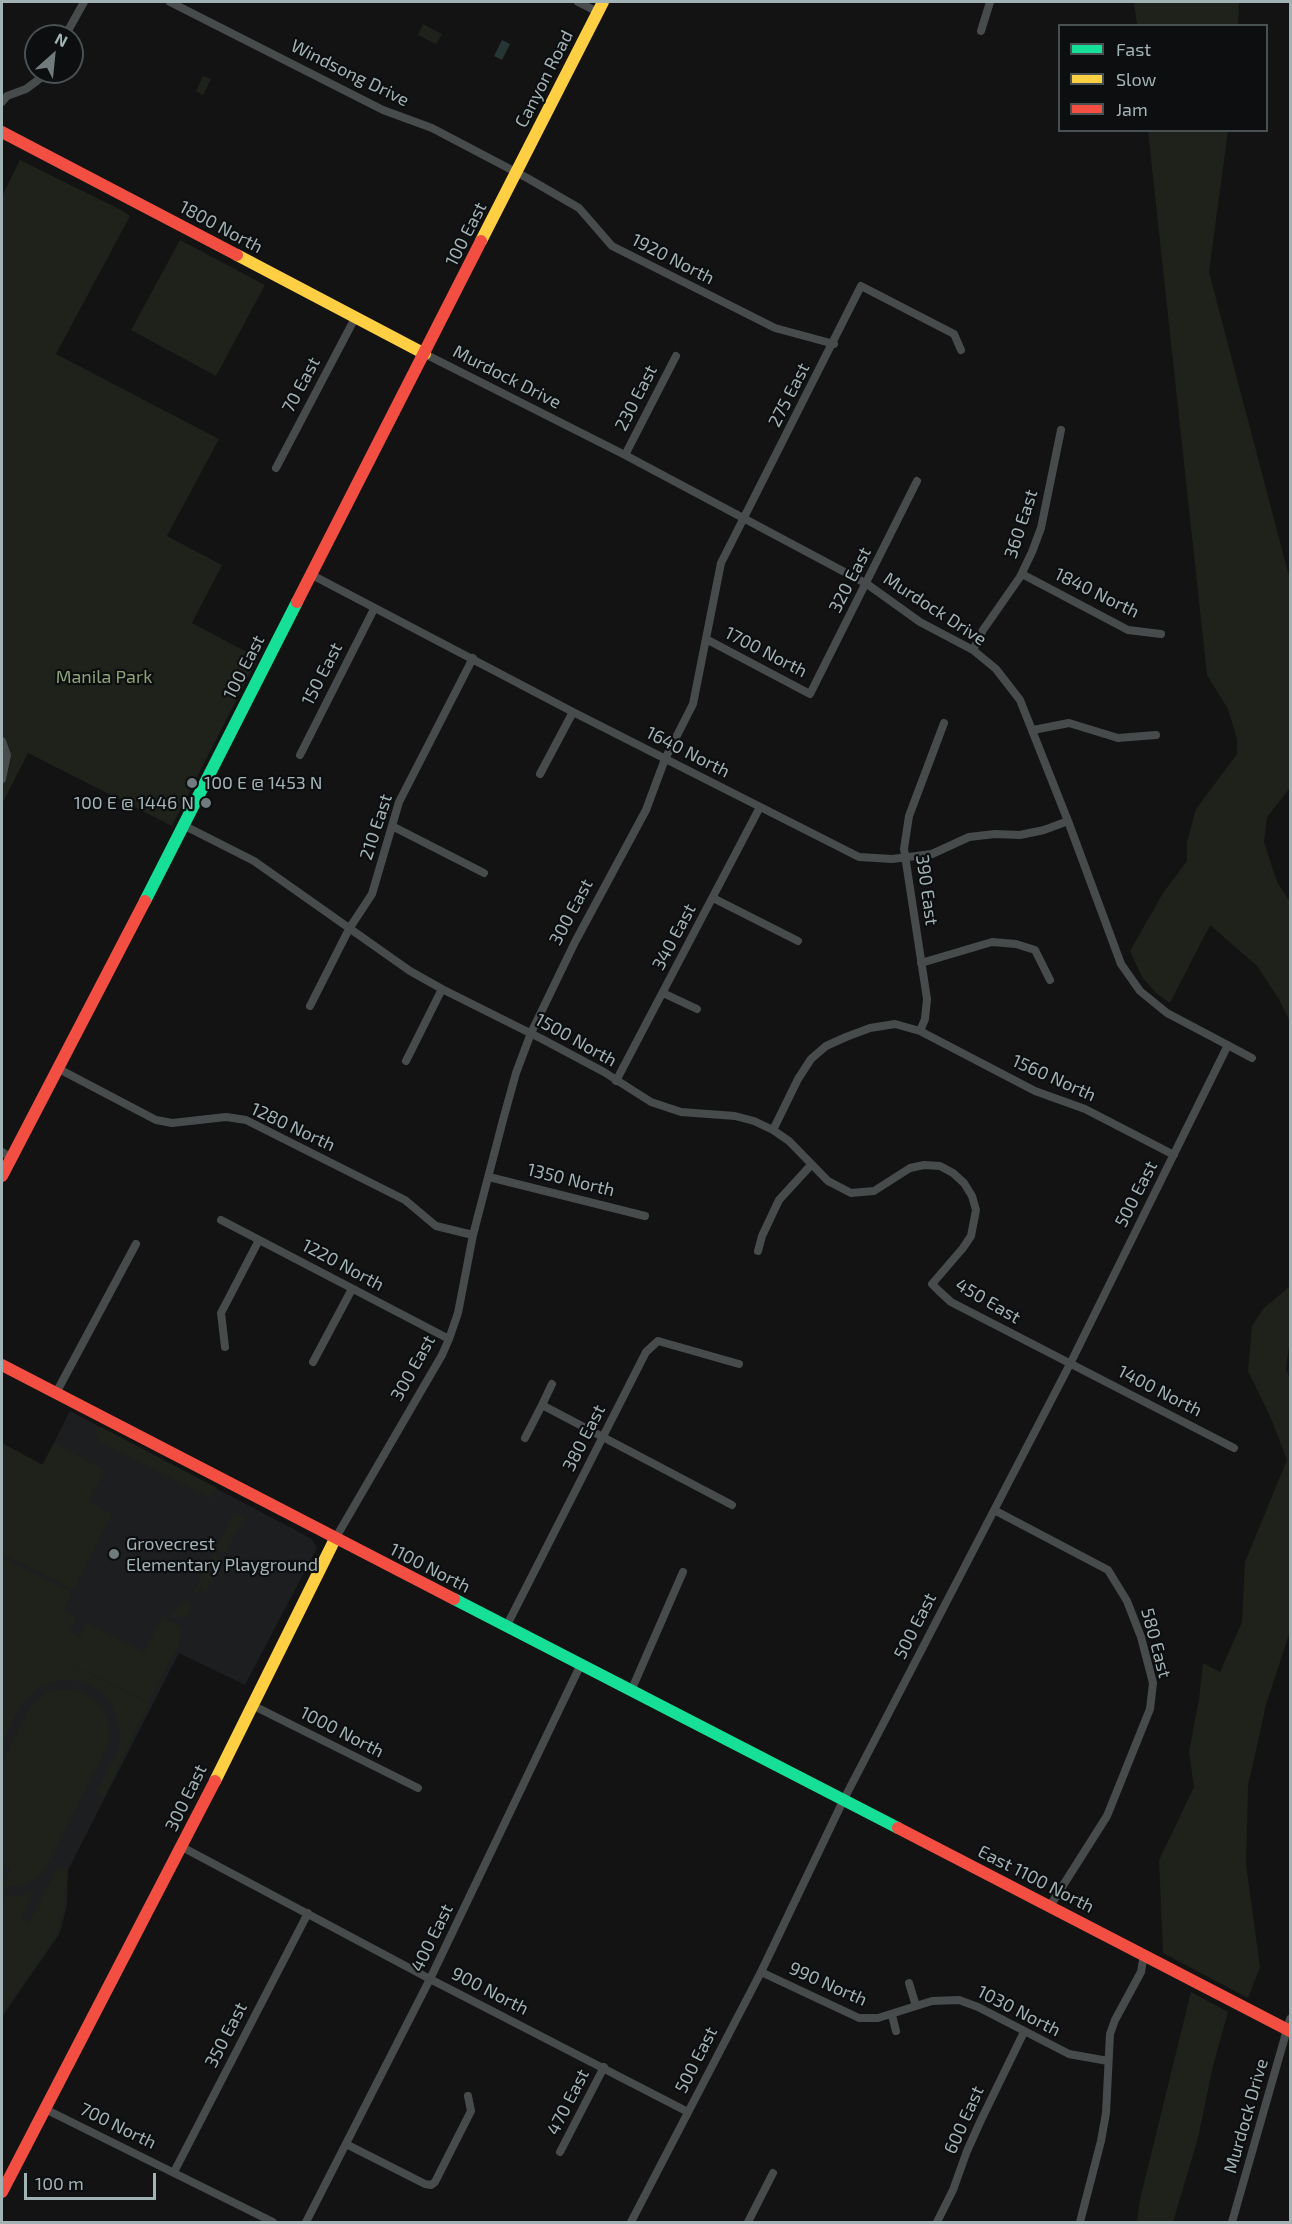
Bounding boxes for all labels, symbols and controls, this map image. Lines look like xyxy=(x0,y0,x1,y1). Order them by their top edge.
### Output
north arrow xyxy=(24,24,84,84)
legend xyxy=(1058,24,1268,132)
street label: Canyon Road xyxy=(510,27,578,131)
text: N xyxy=(52,28,71,50)
street label: Windsong Drive xyxy=(287,35,413,111)
text: Fast xyxy=(1116,38,1151,60)
text: Slow xyxy=(1116,68,1156,90)
text: Jam xyxy=(1116,98,1148,120)
street label: 1800 North xyxy=(176,196,266,258)
street label: 100 East xyxy=(441,198,491,270)
street label: 1920 North xyxy=(628,229,718,289)
street label: Murdock Drive xyxy=(449,341,565,413)
street label: 70 East xyxy=(277,353,325,417)
street label: 275 East xyxy=(764,359,814,431)
street label: 230 East xyxy=(610,361,662,435)
street label: 360 East xyxy=(1000,487,1042,561)
street label: 320 East xyxy=(824,543,876,617)
street label: 1840 North xyxy=(1051,563,1143,623)
street label: Murdock Drive xyxy=(879,568,991,650)
street label: 1700 North xyxy=(721,622,811,682)
street label: 100 East xyxy=(219,631,269,703)
street label: 150 East xyxy=(297,639,347,709)
park label: Manila Park xyxy=(56,666,152,688)
street label: 1640 North xyxy=(643,722,733,782)
place label: 100 E @ 1453 N xyxy=(204,772,323,794)
marker: 100 E @ 1453 N xyxy=(185,776,199,790)
street label: 210 East xyxy=(355,791,397,863)
place label: 100 E @ 1446 N xyxy=(74,792,194,814)
marker: 100 E @ 1446 N xyxy=(199,796,213,810)
street label: 390 East xyxy=(911,853,943,927)
street label: 300 East xyxy=(545,875,597,949)
street label: 340 East xyxy=(648,900,700,974)
street label: 1500 North xyxy=(531,1009,621,1071)
street label: 1560 North xyxy=(1009,1050,1099,1106)
street label: 1280 North xyxy=(247,1098,339,1156)
street label: 500 East xyxy=(1110,1157,1162,1231)
street label: 1350 North xyxy=(525,1159,617,1201)
street label: 1220 North xyxy=(298,1234,388,1296)
street label: 450 East xyxy=(952,1274,1024,1328)
street label: 300 East xyxy=(386,1331,440,1405)
street label: 1400 North xyxy=(1114,1361,1206,1421)
street label: 380 East xyxy=(558,1401,610,1475)
place label: Grovecrest Elementary Playground xyxy=(126,1533,318,1576)
street label: 1100 North xyxy=(386,1539,474,1597)
marker: Grovecrest Elementary Playground xyxy=(107,1547,121,1561)
street label: 500 East xyxy=(889,1589,941,1663)
street label: 580 East xyxy=(1136,1606,1176,1680)
street label: 1000 North xyxy=(296,1702,388,1762)
street label: 300 East xyxy=(161,1761,211,1835)
street label: East 1100 North xyxy=(974,1840,1098,1918)
street label: 400 East xyxy=(406,1901,458,1975)
street label: 990 North xyxy=(786,1957,870,2011)
street label: 900 North xyxy=(448,1962,532,2020)
street label: 1030 North xyxy=(974,1981,1064,2041)
street label: 350 East xyxy=(200,1999,252,2071)
street label: 500 East xyxy=(670,2023,722,2097)
street label: Murdock Drive xyxy=(1219,2056,1273,2176)
street label: 470 East xyxy=(542,2065,594,2139)
street label: 600 East xyxy=(939,2083,989,2157)
street label: 700 North xyxy=(76,2098,160,2154)
scale bar xyxy=(27,2161,159,2199)
text: 100 m xyxy=(35,2172,84,2194)

